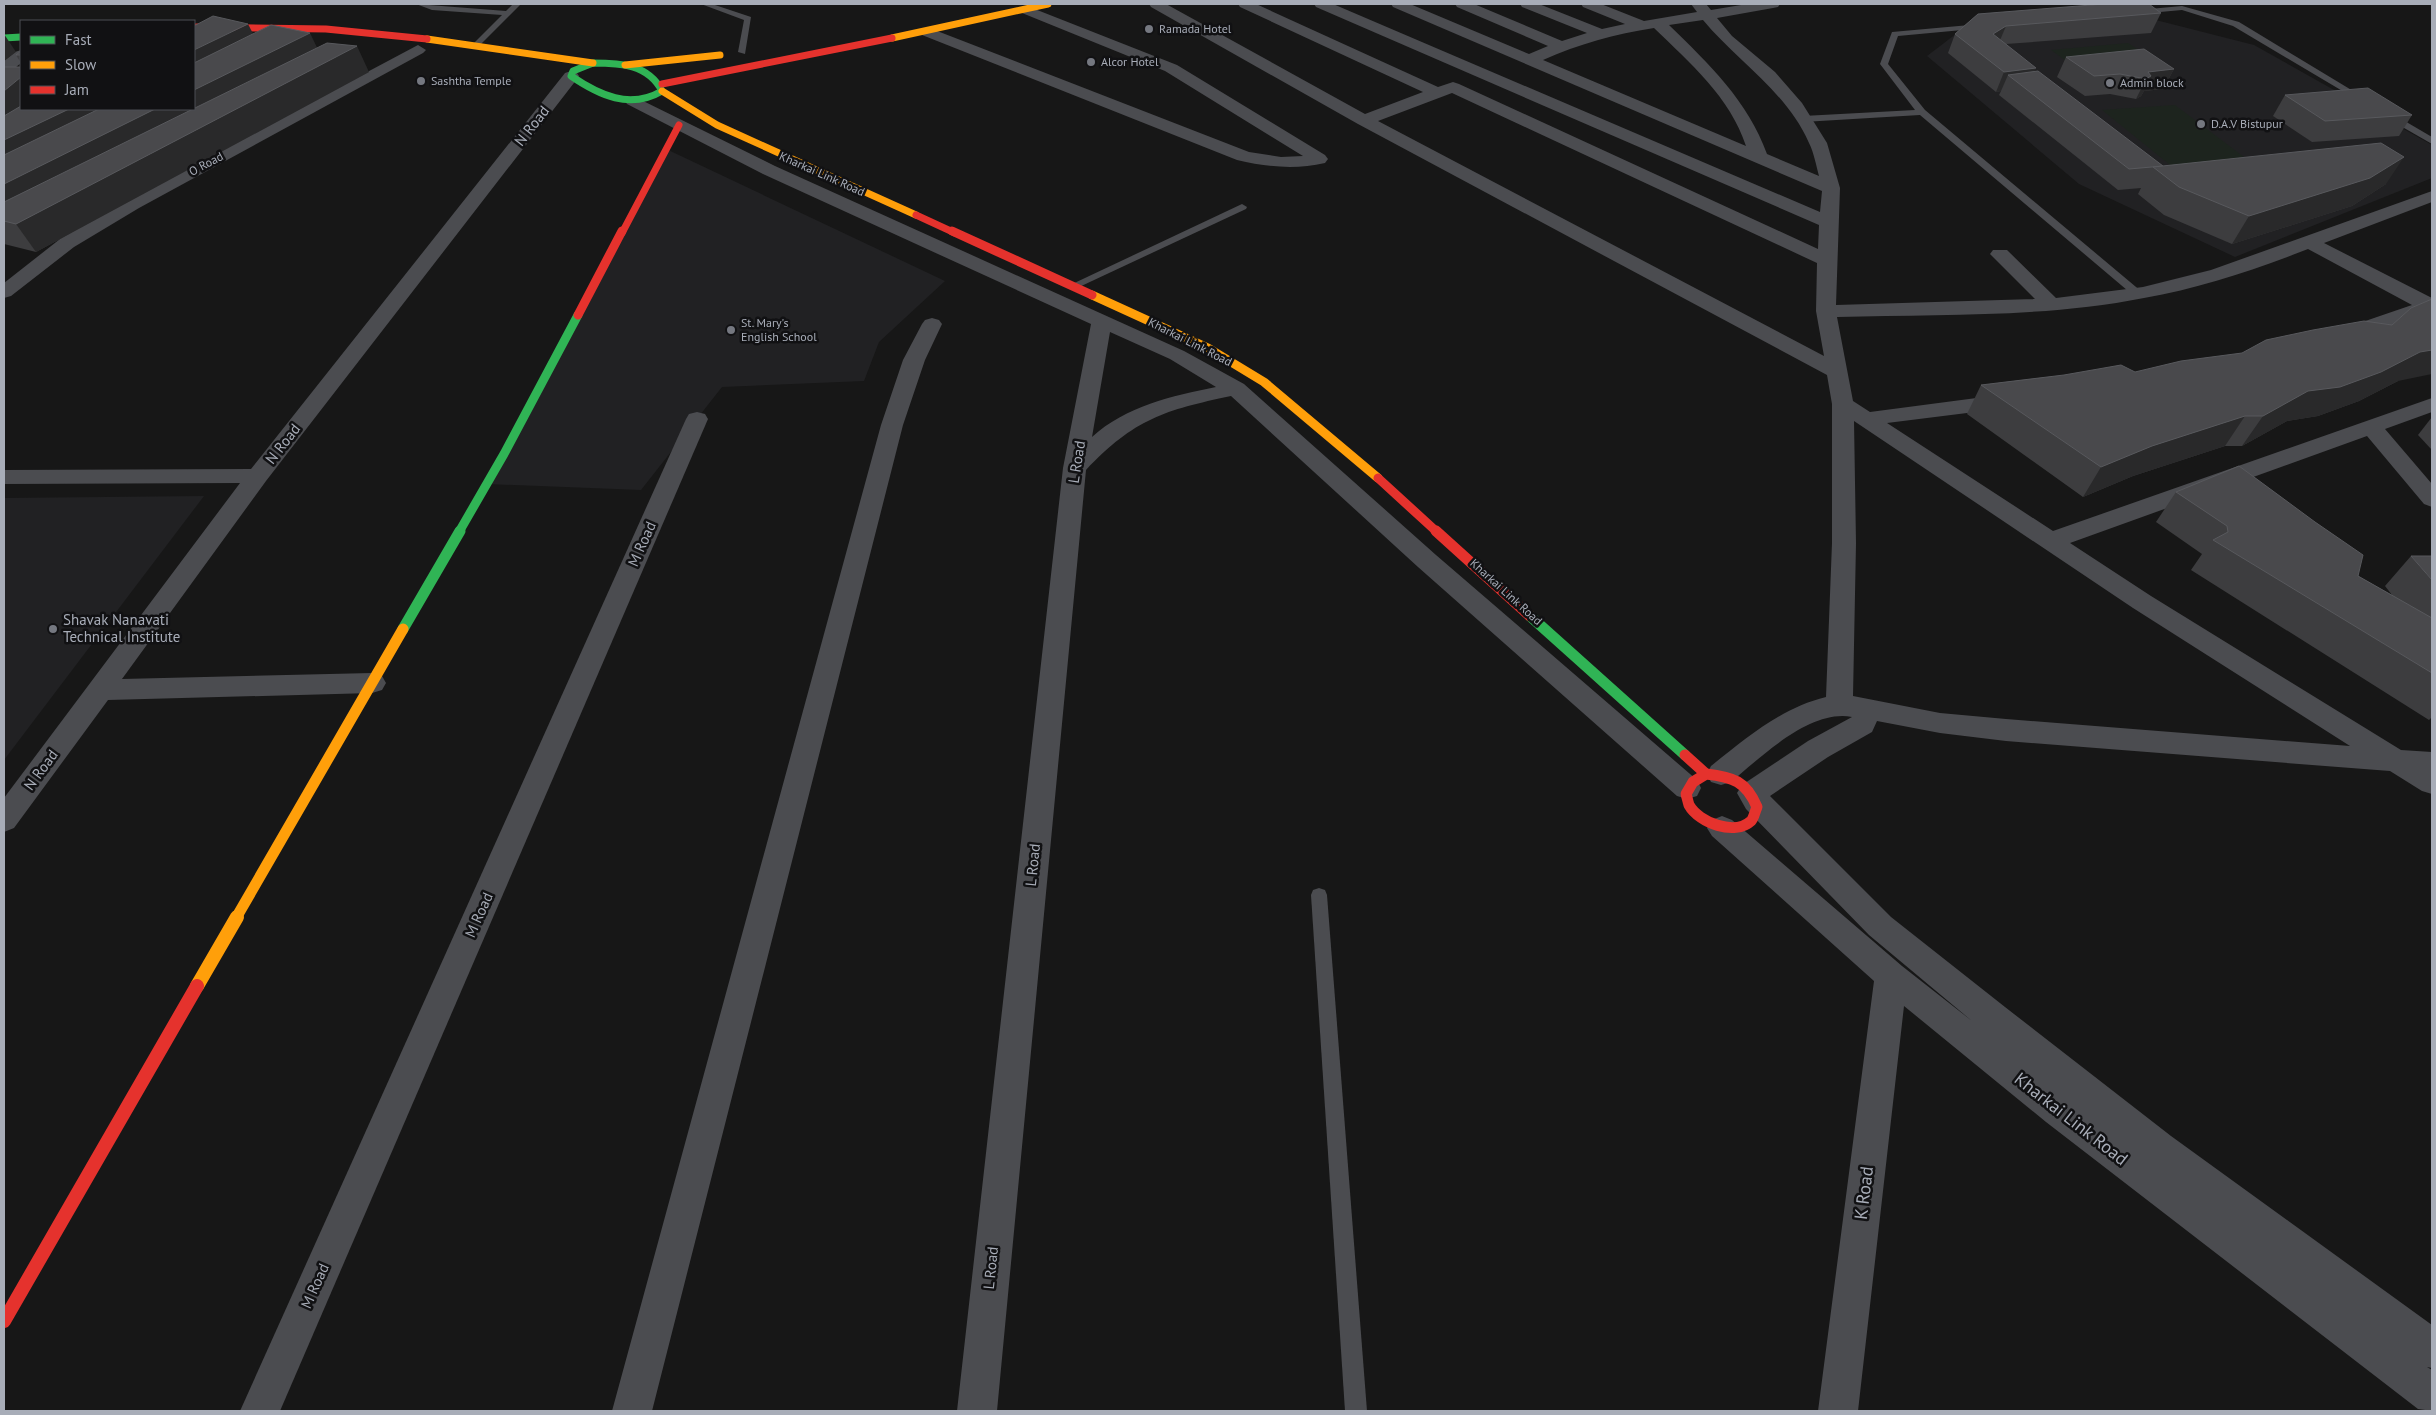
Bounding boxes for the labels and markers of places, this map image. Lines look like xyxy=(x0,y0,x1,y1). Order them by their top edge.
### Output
place label: Ramada Hotel xyxy=(1159,21,1232,36)
marker: Ramada Hotel xyxy=(1143,23,1155,35)
place label: Alcor Hotel xyxy=(1101,54,1159,69)
marker: Alcor Hotel xyxy=(1085,56,1097,68)
place label: Sashtha Temple xyxy=(431,73,511,88)
marker: Sashtha Temple xyxy=(415,75,427,87)
place label: Admin block xyxy=(2120,75,2184,90)
marker: Admin block xyxy=(2104,77,2116,89)
place label: D.A.V Bistupur xyxy=(2211,116,2283,131)
marker: D.A.V Bistupur xyxy=(2195,118,2207,130)
place label: St. Mary's English School xyxy=(741,315,817,344)
marker: St. Mary's English School xyxy=(725,324,737,336)
place label: Shavak Nanavati Technical Institute xyxy=(63,610,180,646)
marker: Shavak Nanavati Technical Institute xyxy=(47,623,59,635)

